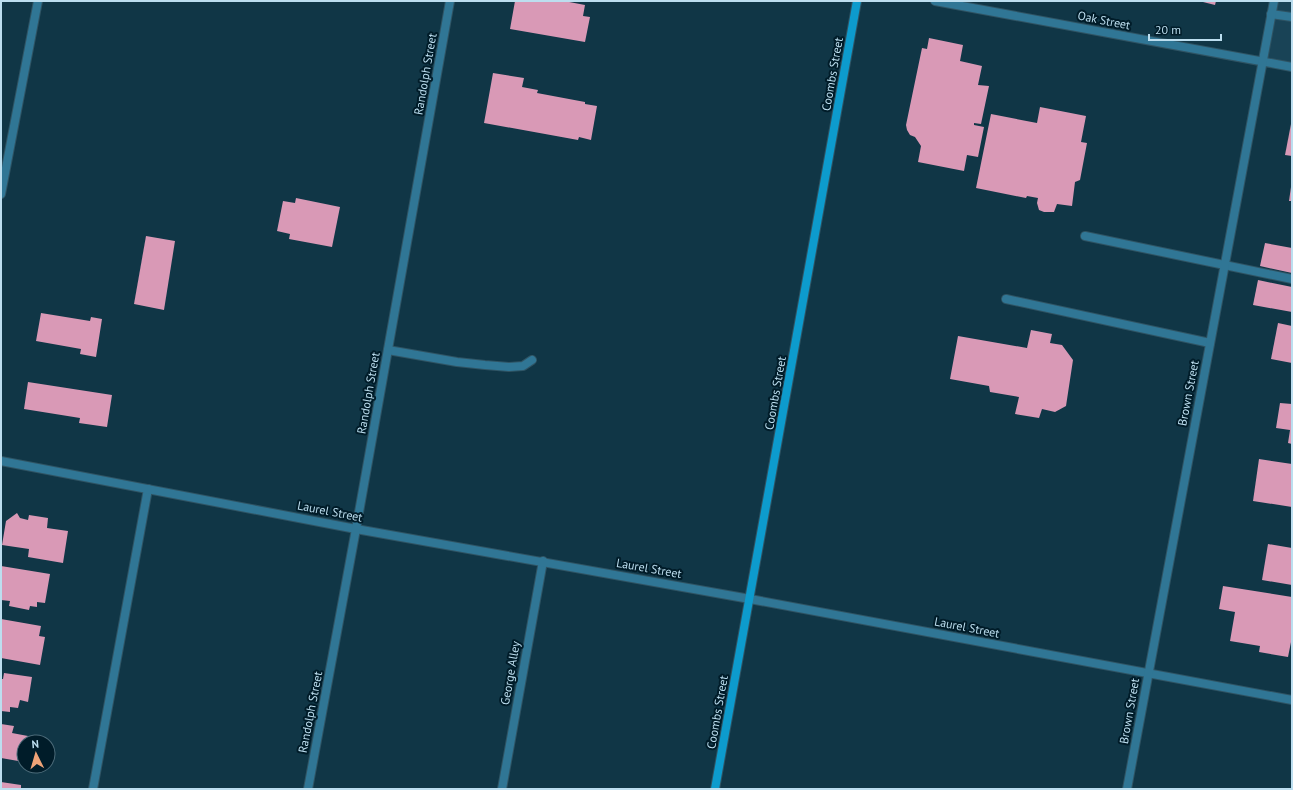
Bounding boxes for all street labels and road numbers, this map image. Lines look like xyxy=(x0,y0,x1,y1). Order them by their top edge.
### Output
street label: Oak Street xyxy=(1076,8,1132,32)
street label: Randolph Street xyxy=(410,32,440,116)
street label: Coombs Street xyxy=(818,36,846,112)
street label: Randolph Street xyxy=(353,351,383,435)
street label: Coombs Street xyxy=(761,355,789,431)
street label: Brown Street xyxy=(1174,359,1202,427)
street label: Laurel Street xyxy=(296,497,364,525)
street label: Laurel Street xyxy=(615,555,683,581)
street label: Laurel Street xyxy=(933,613,1001,641)
street label: George Alley xyxy=(497,639,523,706)
street label: Randolph Street xyxy=(295,670,325,754)
street label: Coombs Street xyxy=(703,674,731,750)
street label: Brown Street xyxy=(1116,677,1142,745)

